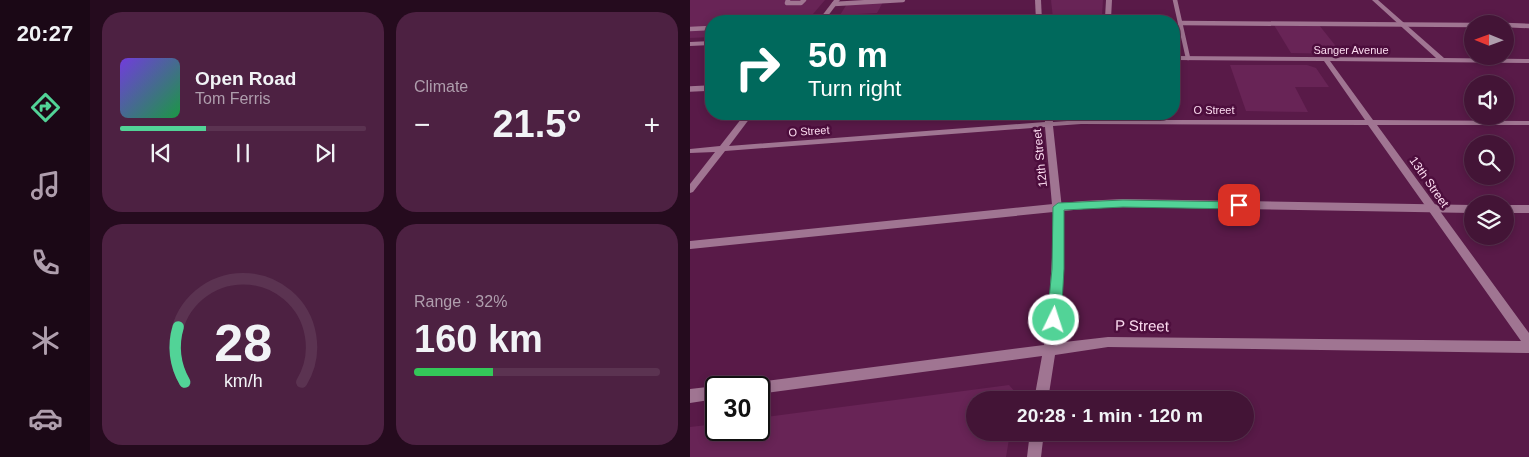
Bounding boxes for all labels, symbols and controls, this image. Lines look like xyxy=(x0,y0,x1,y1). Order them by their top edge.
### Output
north arrow xyxy=(1464,15,1514,65)
map controls xyxy=(1464,15,1514,245)
text: 20:27 xyxy=(17,21,73,46)
icon: right xyxy=(725,35,790,100)
text: 50 m xyxy=(808,35,888,74)
street label: Sanger Avenue xyxy=(1313,44,1389,56)
text: Open Road xyxy=(195,68,296,89)
button: sound xyxy=(1464,75,1514,125)
text: Turn right xyxy=(808,76,901,101)
text: Climate xyxy=(414,78,468,95)
icon: directions xyxy=(28,90,63,125)
text: Tom Ferris xyxy=(195,90,271,107)
text: 21.5° xyxy=(492,103,582,145)
street label: O Street xyxy=(1194,104,1234,116)
text: − xyxy=(414,109,430,140)
text: + xyxy=(644,109,660,140)
street label: O Street xyxy=(788,124,830,138)
street label: 12th Street xyxy=(1030,127,1050,188)
button: search xyxy=(1464,135,1514,185)
icon: previous xyxy=(147,139,175,167)
icon: pause xyxy=(229,139,257,167)
icon: next xyxy=(311,139,339,167)
street label: 13th Street xyxy=(1406,154,1452,211)
icon: music xyxy=(28,168,63,203)
pin xyxy=(1218,184,1260,226)
icon: arrive xyxy=(1225,191,1253,219)
button: layers xyxy=(1464,195,1514,245)
icon: phone xyxy=(28,245,63,280)
text: Range · 32% xyxy=(414,293,507,310)
position arrow xyxy=(1027,293,1079,345)
text: 28 xyxy=(214,314,272,372)
street label: P Street xyxy=(1115,317,1170,334)
text: 160 km xyxy=(414,318,543,360)
icon: climate xyxy=(28,323,63,358)
text: km/h xyxy=(224,371,262,391)
speed limit sign: 30 xyxy=(705,376,770,441)
icon: car xyxy=(28,401,63,436)
text: 20:28 · 1 min · 120 m xyxy=(1017,405,1203,426)

